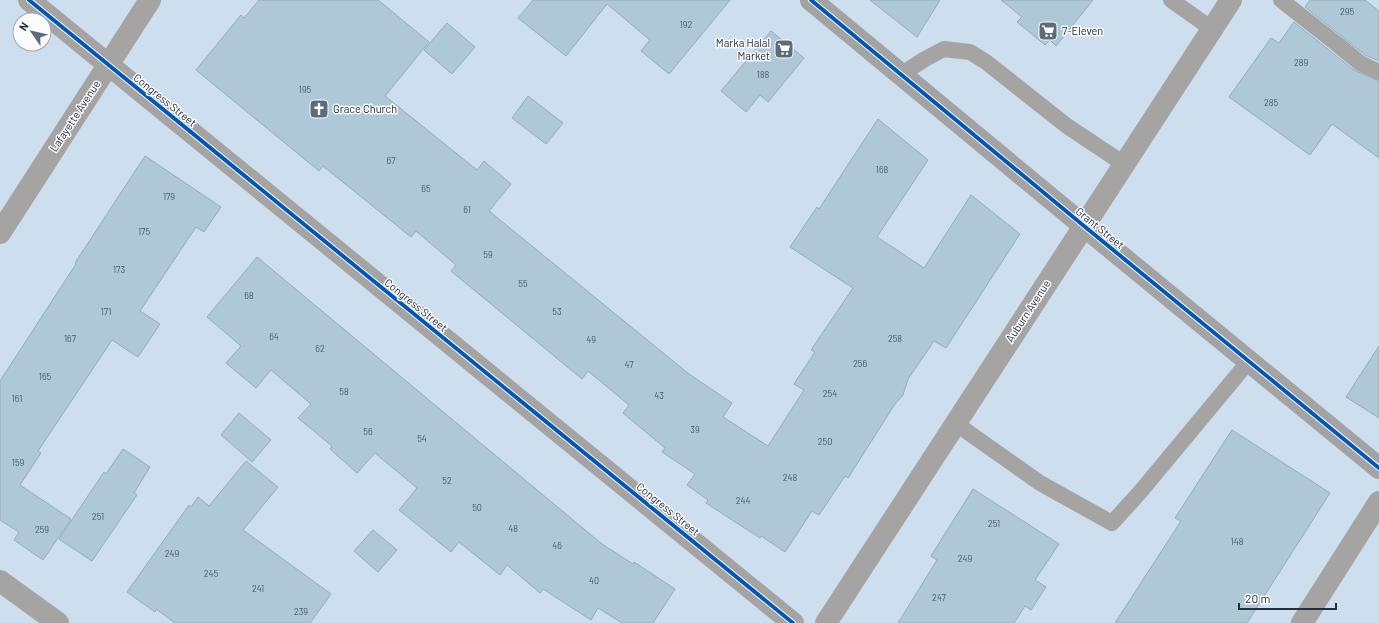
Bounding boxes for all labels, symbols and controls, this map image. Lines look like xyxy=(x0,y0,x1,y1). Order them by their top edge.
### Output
house number: 295 xyxy=(1340,6,1354,17)
north arrow xyxy=(12,12,52,52)
text: N xyxy=(16,19,31,33)
house number: 192 xyxy=(680,19,693,30)
supermarket icon: 7-Eleven xyxy=(1037,20,1059,42)
place label: 7-Eleven xyxy=(1062,24,1103,37)
place label: Marka Halal Market xyxy=(716,36,770,62)
supermarket icon: Marka Halal Market xyxy=(773,38,795,60)
house number: 289 xyxy=(1294,57,1308,68)
house number: 188 xyxy=(757,69,770,80)
street label: Congress Street xyxy=(131,70,199,129)
street label: Lafayette Avenue xyxy=(47,77,103,154)
house number: 195 xyxy=(299,84,312,95)
house number: 285 xyxy=(1264,97,1278,108)
church icon: Grace Church xyxy=(308,98,330,120)
place label: Grace Church xyxy=(333,102,397,115)
house number: 67 xyxy=(387,155,396,166)
house number: 168 xyxy=(876,164,889,175)
house number: 65 xyxy=(421,183,431,194)
house number: 179 xyxy=(163,191,175,202)
house number: 61 xyxy=(463,204,471,215)
street label: Grant Street xyxy=(1073,204,1127,251)
house number: 175 xyxy=(138,226,150,237)
house number: 59 xyxy=(483,249,493,260)
house number: 173 xyxy=(113,264,125,275)
street label: Congress Street xyxy=(382,275,450,334)
street label: Auburn Avenue xyxy=(1003,277,1053,344)
house number: 55 xyxy=(518,278,528,289)
house number: 68 xyxy=(244,290,254,301)
house number: 171 xyxy=(101,306,111,317)
house number: 53 xyxy=(552,306,562,317)
house number: 64 xyxy=(269,331,279,342)
house number: 167 xyxy=(64,333,77,344)
house number: 258 xyxy=(888,333,902,344)
house number: 49 xyxy=(586,334,596,345)
house number: 62 xyxy=(315,343,325,354)
house number: 256 xyxy=(853,358,867,369)
house number: 47 xyxy=(625,359,634,370)
house number: 165 xyxy=(39,371,52,382)
house number: 58 xyxy=(339,386,349,397)
house number: 254 xyxy=(823,388,837,399)
house number: 43 xyxy=(654,390,664,401)
house number: 161 xyxy=(12,393,22,404)
house number: 39 xyxy=(690,424,700,435)
house number: 56 xyxy=(363,426,373,437)
house number: 54 xyxy=(417,433,427,444)
house number: 250 xyxy=(818,436,832,447)
house number: 159 xyxy=(12,457,25,468)
house number: 248 xyxy=(783,472,798,483)
house number: 52 xyxy=(442,475,452,486)
street label: Congress Street xyxy=(634,479,702,538)
house number: 244 xyxy=(736,495,750,506)
house number: 50 xyxy=(472,502,482,513)
house number: 251 xyxy=(92,511,104,522)
house number: 251 xyxy=(988,518,1000,529)
house number: 48 xyxy=(508,523,518,534)
house number: 259 xyxy=(35,524,49,535)
house number: 148 xyxy=(1231,536,1244,547)
house number: 46 xyxy=(552,540,562,551)
house number: 249 xyxy=(165,548,180,559)
house number: 249 xyxy=(958,553,973,564)
house number: 245 xyxy=(204,568,219,579)
house number: 40 xyxy=(589,575,599,586)
house number: 241 xyxy=(252,583,264,594)
scale bar xyxy=(1239,585,1336,611)
text: 20 m xyxy=(1245,591,1271,605)
house number: 247 xyxy=(932,592,947,603)
house number: 239 xyxy=(294,606,308,617)

